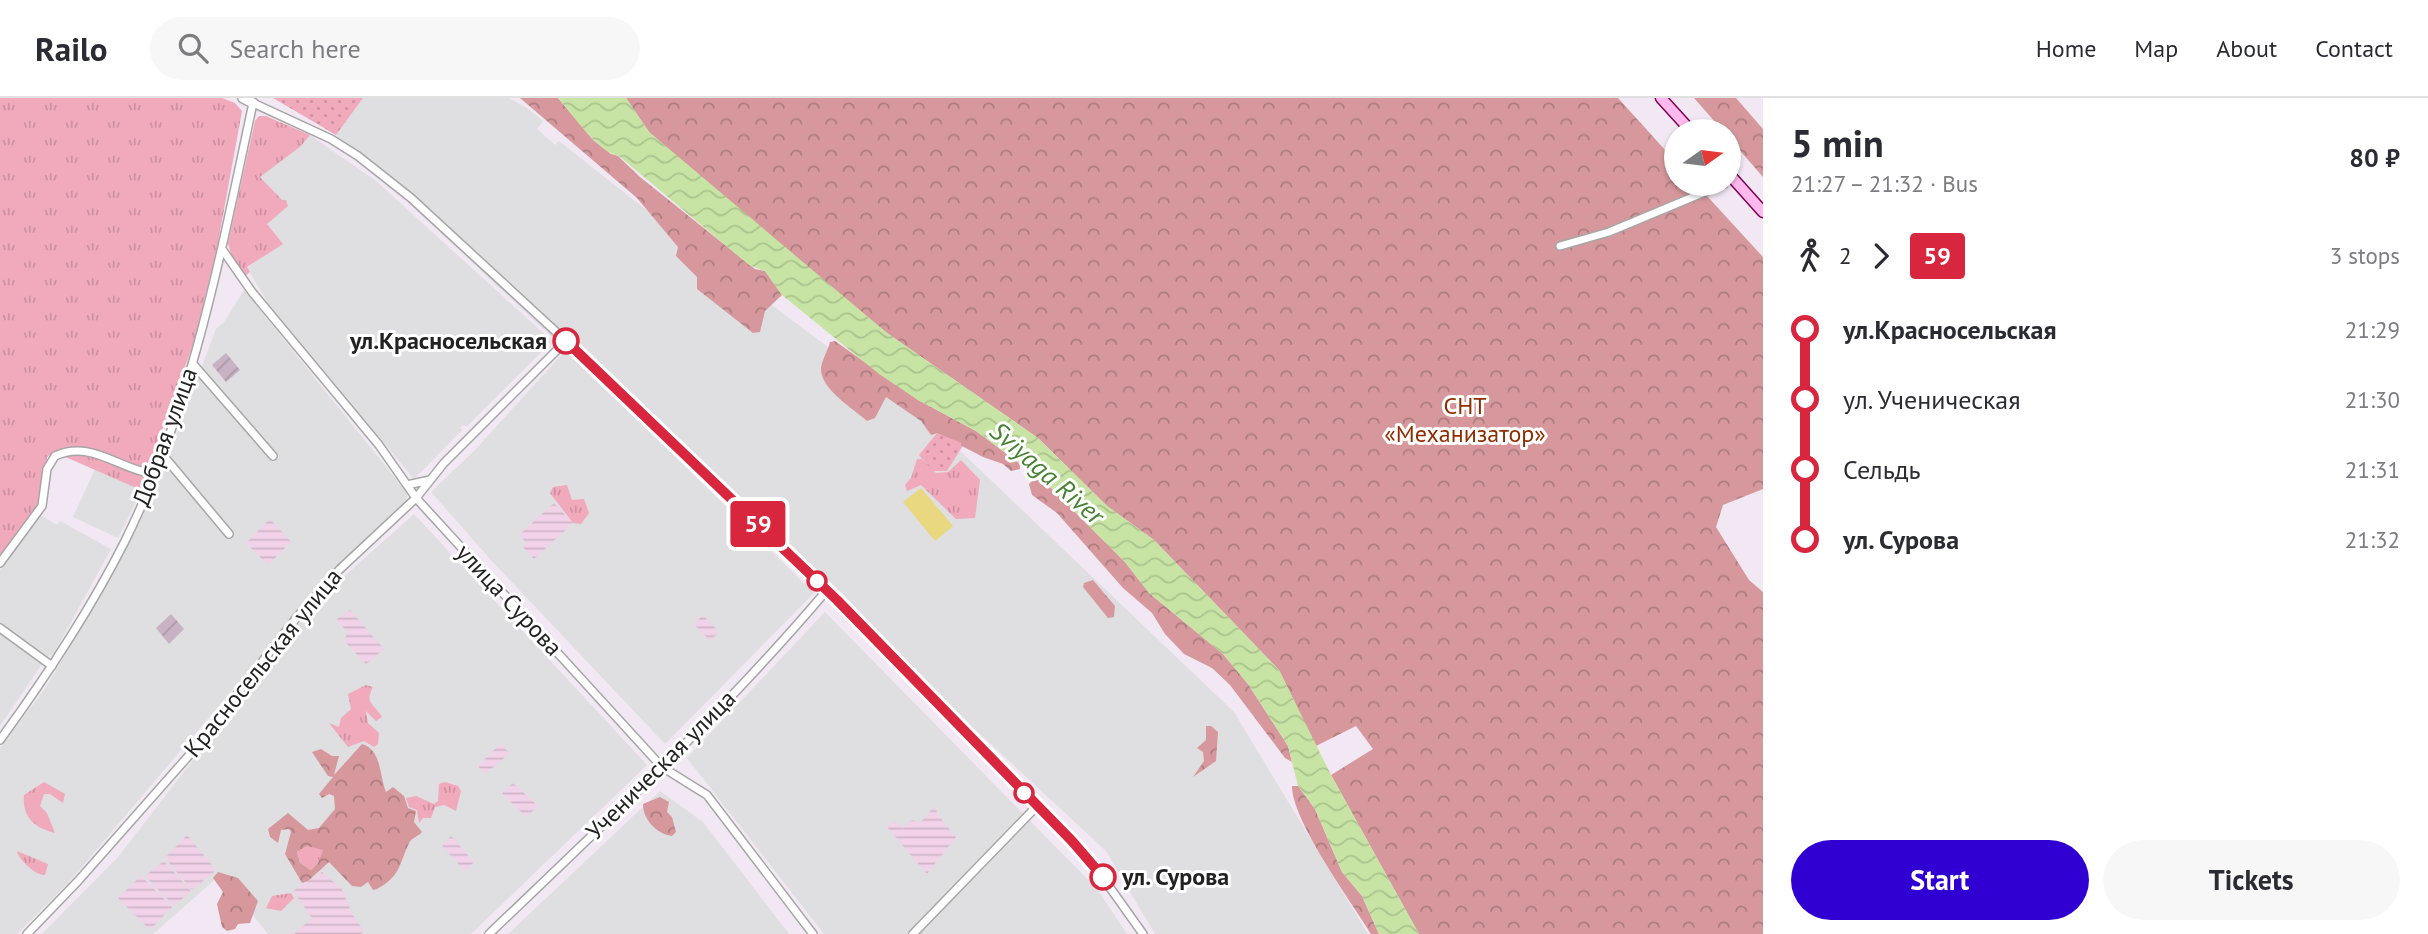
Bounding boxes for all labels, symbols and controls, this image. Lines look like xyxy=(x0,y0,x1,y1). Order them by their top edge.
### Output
search box xyxy=(150,17,640,80)
text: Railo xyxy=(35,27,108,70)
icon: search xyxy=(174,29,212,67)
text: Search here xyxy=(230,32,361,65)
text: Home xyxy=(2036,33,2096,64)
text: Map xyxy=(2134,33,2178,64)
text: About xyxy=(2216,33,2277,64)
text: Contact xyxy=(2315,33,2393,64)
text: 5 min xyxy=(1791,118,1884,167)
north arrow xyxy=(1664,119,1741,196)
map controls xyxy=(1664,119,1741,196)
text: 80 ₽ xyxy=(2349,141,2400,174)
text: 21:27 – 21:32 · Bus xyxy=(1791,169,1978,198)
icon: walk xyxy=(1791,237,1829,275)
icon: forward xyxy=(1862,237,1900,275)
text: 59 xyxy=(1924,240,1951,271)
text: 2 xyxy=(1839,241,1852,270)
text: 3 stops xyxy=(2330,241,2400,270)
text: ул.Красносельская xyxy=(1843,313,2057,346)
text: 21:29 xyxy=(2345,315,2400,344)
place label: ул.Красносельская xyxy=(349,325,547,356)
marker: ул.Красносельская xyxy=(553,328,579,354)
street label: Добрая улица xyxy=(125,363,204,510)
text: ул. Ученическая xyxy=(1843,383,2021,416)
text: 21:30 xyxy=(2345,385,2400,414)
park label: СНТ «Механизатор» xyxy=(1384,390,1546,449)
water label: Sviyaga River xyxy=(983,414,1112,532)
text: Сельдь xyxy=(1843,453,1921,486)
text: 21:31 xyxy=(2345,455,2400,484)
line badge: 59 xyxy=(726,501,790,547)
text: 59 xyxy=(744,508,772,539)
text: ул. Сурова xyxy=(1843,523,1959,556)
text: 21:32 xyxy=(2345,525,2400,554)
street label: улица Сурова xyxy=(450,537,569,662)
street label: Красносельская улица xyxy=(177,562,348,763)
unlabelled marker xyxy=(807,571,827,591)
street label: Ученическая улица xyxy=(579,683,742,846)
unlabelled marker xyxy=(1014,783,1034,803)
button: Start xyxy=(1791,840,2089,920)
button: Tickets xyxy=(2103,840,2400,920)
place label: ул. Сурова xyxy=(1121,861,1229,892)
marker: ул. Сурова xyxy=(1090,864,1116,890)

